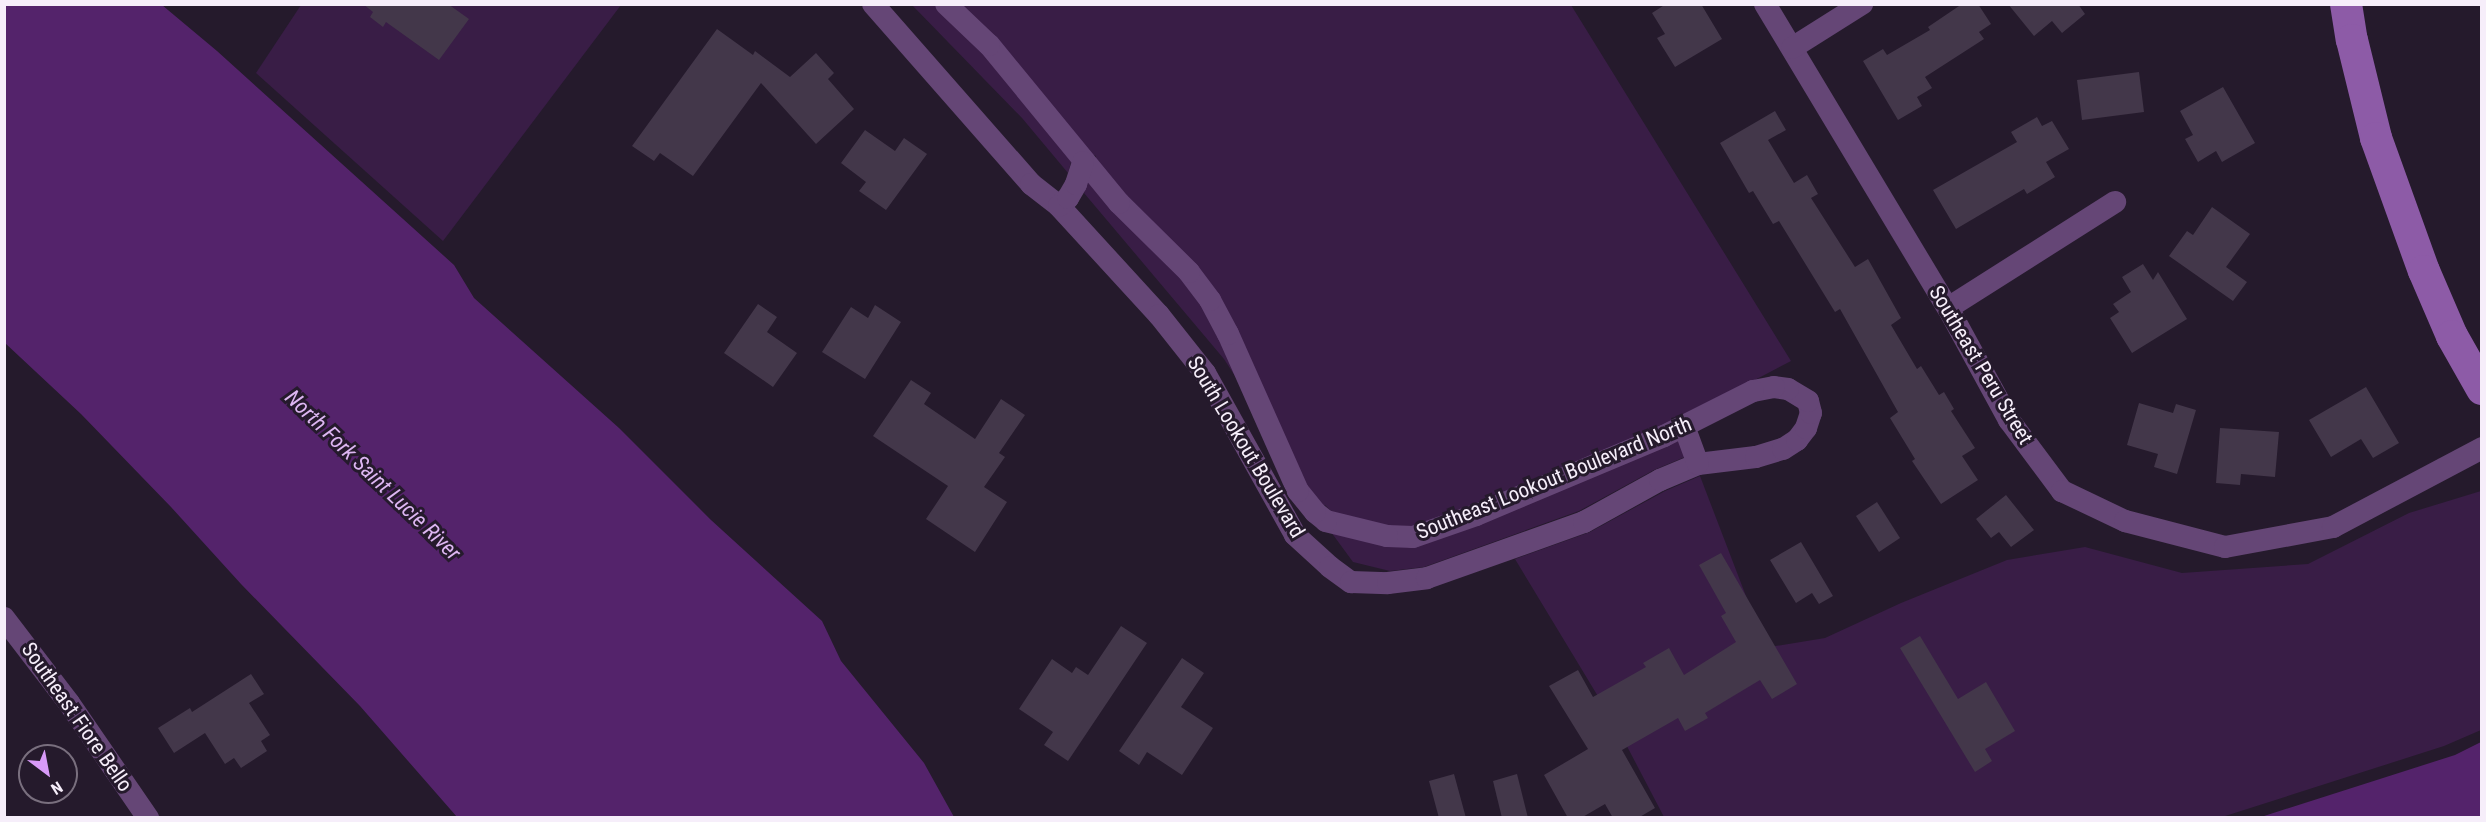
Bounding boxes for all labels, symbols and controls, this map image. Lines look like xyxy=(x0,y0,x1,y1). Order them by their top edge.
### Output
street label: Southeast Peru Street xyxy=(1924,281,2038,449)
street label: South Lookout Boulevard xyxy=(1182,352,1310,542)
water label: North Fork Saint Lucie River xyxy=(280,384,466,566)
street label: Southeast Lookout Boulevard North xyxy=(1413,411,1695,545)
street label: Southeast Fiore Bello xyxy=(16,638,138,796)
north arrow xyxy=(18,744,78,804)
text: N xyxy=(48,777,66,799)

